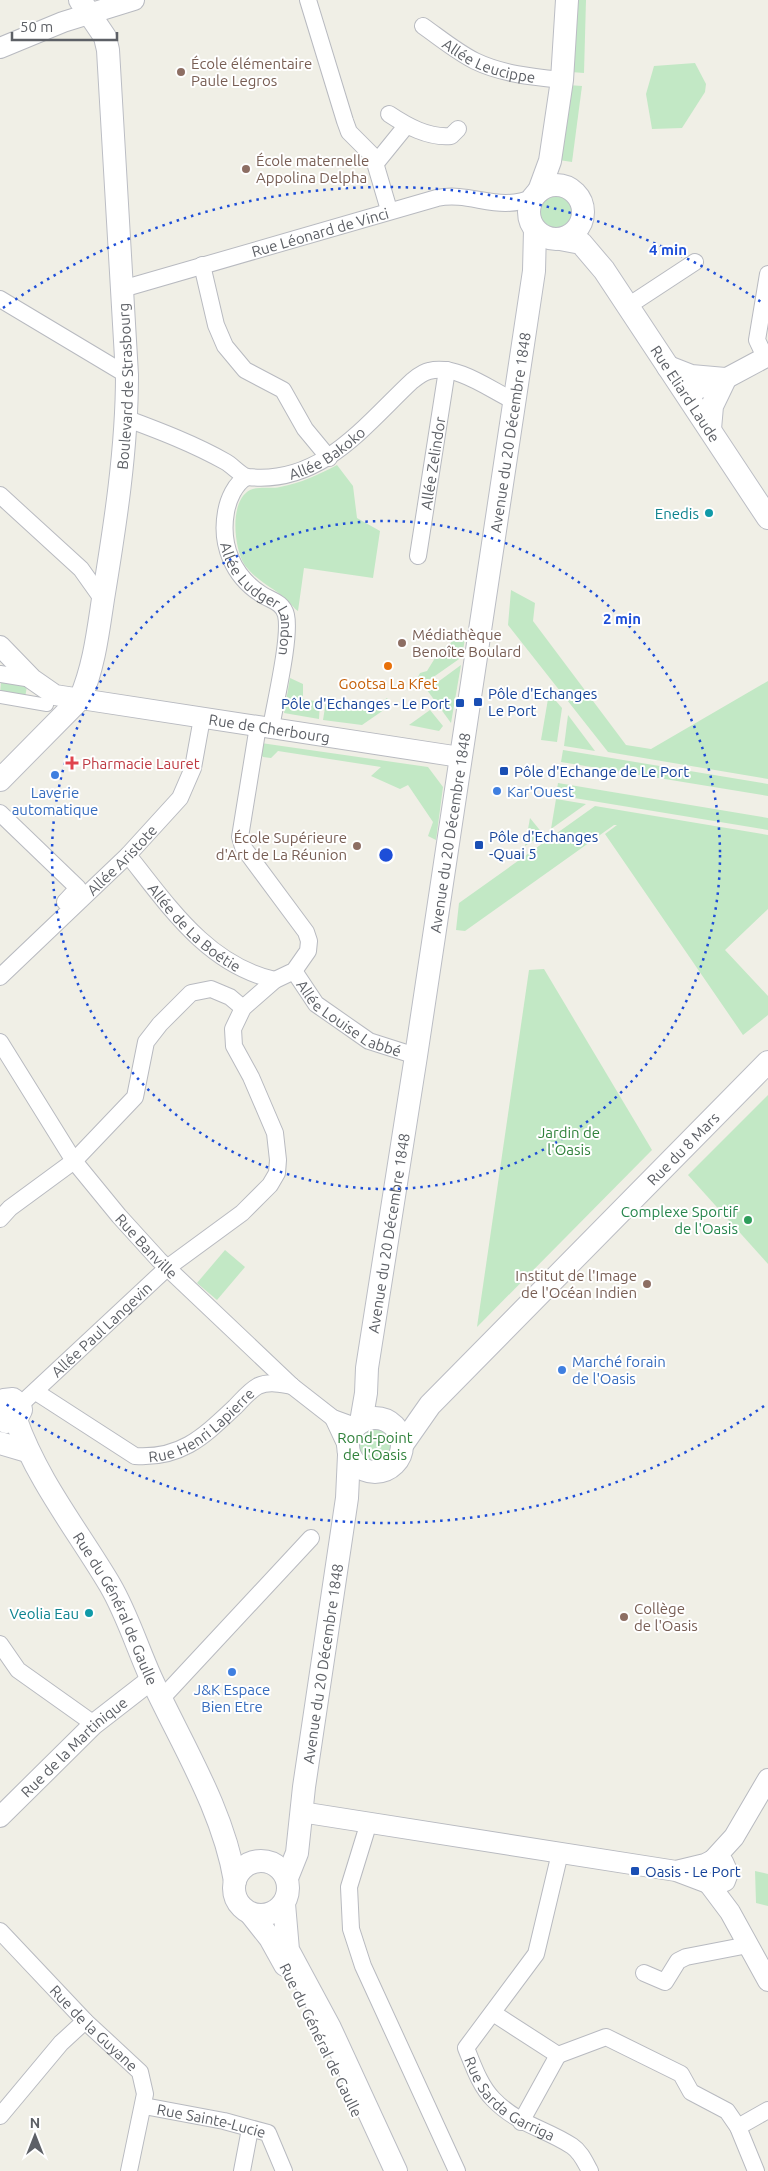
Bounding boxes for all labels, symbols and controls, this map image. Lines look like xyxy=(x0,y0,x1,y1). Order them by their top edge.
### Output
scale bar xyxy=(12,10,118,42)
text: 50 m xyxy=(20,18,53,35)
street label: Allée Leucippe xyxy=(440,35,536,85)
place label: École élémentaire Paule Legros xyxy=(191,55,312,89)
marker: École élémentaire Paule Legros xyxy=(175,66,187,78)
place label: École maternelle Appolina Delpha xyxy=(256,152,369,186)
marker: École maternelle Appolina Delpha xyxy=(240,163,252,175)
street label: Rue Léonard de Vinci xyxy=(249,204,390,260)
text: 4 min xyxy=(649,241,687,258)
street label: Boulevard de Strasbourg xyxy=(113,303,136,470)
street label: Avenue du 20 Décembre 1848 xyxy=(486,331,533,534)
street label: Rue Eliard Laude xyxy=(648,342,724,445)
street label: Allée Zelindor xyxy=(417,415,448,511)
street label: Allée Bakoko xyxy=(287,423,368,482)
place label: Enedis xyxy=(655,505,699,522)
marker: Enedis xyxy=(703,507,715,519)
street label: Allée Ludger Landon xyxy=(217,540,295,657)
text: 2 min xyxy=(603,610,641,627)
place label: Médiathèque Benoîte Boulard xyxy=(412,626,521,660)
marker: Médiathèque Benoîte Boulard xyxy=(396,637,408,649)
marker: Gootsa La Kfet xyxy=(382,660,394,672)
place label: Gootsa La Kfet xyxy=(339,675,438,692)
place label: Pôle d'Echanges Le Port xyxy=(488,685,597,719)
place label: Pôle d'Echanges - Le Port xyxy=(281,695,450,712)
marker: Pôle d'Echanges Le Port xyxy=(472,696,484,708)
marker: Pôle d'Echanges - Le Port xyxy=(454,697,466,709)
street label: Rue de Cherbourg xyxy=(208,710,331,745)
street label: Avenue du 20 Décembre 1848 xyxy=(426,731,473,934)
place label: Pharmacie Lauret xyxy=(82,755,200,772)
marker: Pharmacie Lauret xyxy=(66,757,78,769)
place label: Pôle d'Echange de Le Port xyxy=(514,763,689,780)
marker: Pôle d'Echange de Le Port xyxy=(498,765,510,777)
marker: Laverie automatique xyxy=(49,769,61,781)
place label: Kar'Ouest xyxy=(507,783,574,800)
place label: Laverie automatique xyxy=(12,784,98,818)
marker: Kar'Ouest xyxy=(491,785,503,797)
street label: Allée Aristote xyxy=(83,821,160,898)
place label: Pôle d'Echanges -Quai 5 xyxy=(489,828,598,862)
place label: École Supérieure d'Art de La Réunion xyxy=(216,829,347,863)
marker: Pôle d'Echanges -Quai 5 xyxy=(473,839,485,851)
marker: École Supérieure d'Art de La Réunion xyxy=(351,840,363,852)
centre of rings xyxy=(377,846,395,864)
street label: Allée de La Boétie xyxy=(145,880,244,975)
street label: Allée Louise Labbé xyxy=(294,976,404,1059)
street label: Rue du 8 Mars xyxy=(643,1109,722,1188)
park label: Jardin de l'Oasis xyxy=(538,1124,600,1158)
street label: Avenue du 20 Décembre 1848 xyxy=(364,1132,412,1334)
place label: Complexe Sportif de l'Oasis xyxy=(621,1203,738,1237)
street label: Rue Banville xyxy=(112,1210,181,1282)
marker: Complexe Sportif de l'Oasis xyxy=(742,1214,754,1226)
place label: Institut de l'Image de l'Océan Indien xyxy=(515,1267,637,1301)
marker: Institut de l'Image de l'Océan Indien xyxy=(641,1278,653,1290)
street label: Allée Paul Langevin xyxy=(48,1279,155,1380)
place label: Marché forain de l'Oasis xyxy=(572,1353,666,1387)
marker: Marché forain de l'Oasis xyxy=(556,1364,568,1376)
street label: Rue Henri Lapierre xyxy=(148,1384,257,1465)
park label: Rond-point de l'Oasis xyxy=(337,1429,413,1463)
street label: Rue du Général de Gaulle xyxy=(70,1529,161,1688)
street label: Avenue du 20 Décembre 1848 xyxy=(299,1562,346,1765)
place label: Collège de l'Oasis xyxy=(634,1600,698,1634)
place label: Veolia Eau xyxy=(10,1605,79,1622)
marker: Veolia Eau xyxy=(83,1607,95,1619)
marker: Collège de l'Oasis xyxy=(618,1611,630,1623)
marker: J&K Espace Bien Etre xyxy=(226,1666,238,1678)
place label: J&K Espace Bien Etre xyxy=(194,1681,270,1715)
street label: Rue de la Martinique xyxy=(17,1693,130,1800)
place label: Oasis - Le Port xyxy=(645,1863,741,1880)
marker: Oasis - Le Port xyxy=(629,1865,641,1877)
street label: Rue du Général de Gaulle xyxy=(276,1960,366,2120)
street label: Rue de la Guyane xyxy=(47,1981,141,2074)
street label: Rue Sarda Garriga xyxy=(462,2054,558,2144)
street label: Rue Sainte-Lucie xyxy=(156,2100,268,2141)
north arrow xyxy=(10,2111,60,2161)
text: N xyxy=(30,2115,40,2131)

